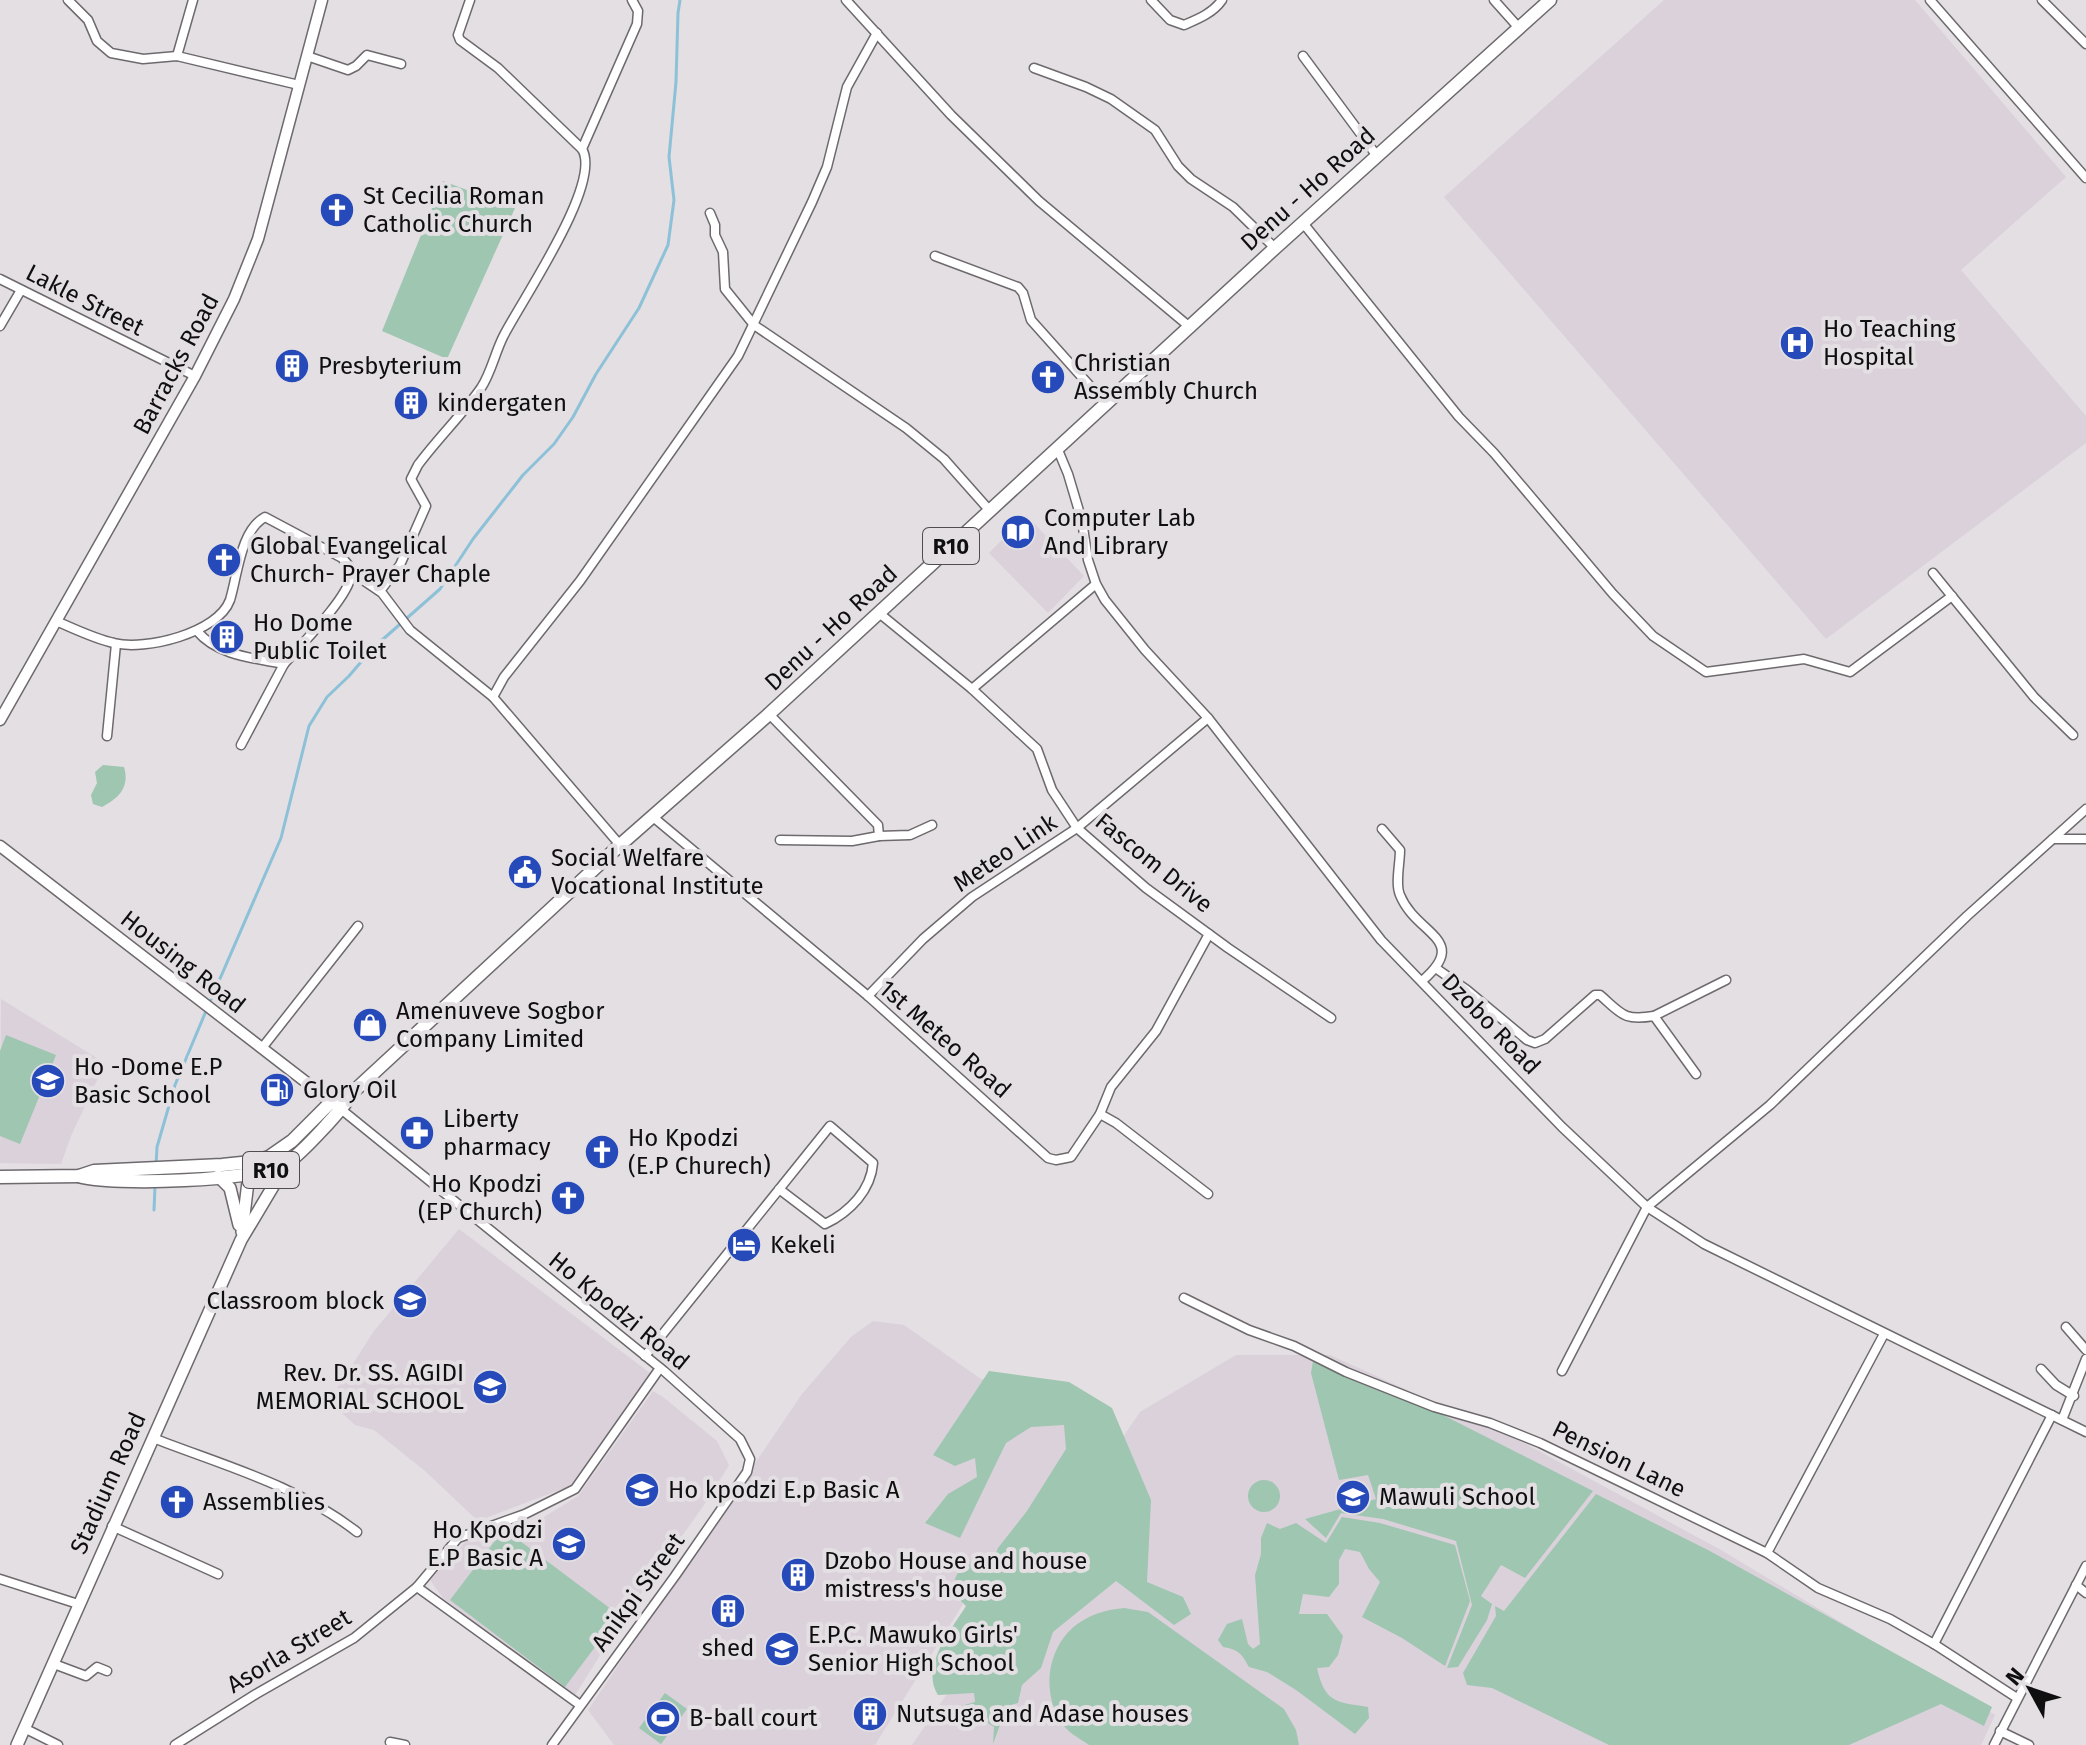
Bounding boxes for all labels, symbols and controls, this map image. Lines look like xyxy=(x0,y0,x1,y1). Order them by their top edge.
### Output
street label: Denu - Ho Road xyxy=(1235,121,1381,257)
place label: St Cecilia Roman Catholic Church xyxy=(363,182,544,238)
church icon: St Cecilia Roman Catholic Church xyxy=(318,191,356,229)
street label: Lakle Street xyxy=(21,258,149,342)
street label: Barracks Road xyxy=(127,289,225,439)
place label: Ho Teaching Hospital xyxy=(1823,315,1956,371)
hospital icon: Ho Teaching Hospital xyxy=(1778,324,1816,362)
building icon: Presbyterium xyxy=(273,347,311,385)
place label: Christian Assembly Church xyxy=(1074,349,1258,405)
place label: Presbyterium xyxy=(318,352,462,380)
church icon: Christian Assembly Church xyxy=(1029,358,1067,396)
building icon: kindergaten xyxy=(392,384,430,422)
place label: kindergaten xyxy=(437,389,567,417)
place label: Computer Lab And Library xyxy=(1044,504,1196,560)
library icon: Computer Lab And Library xyxy=(999,513,1037,551)
road number: R10 xyxy=(923,528,979,564)
place label: Global Evangelical Church- Prayer Chaple xyxy=(250,532,491,588)
church icon: Global Evangelical Church- Prayer Chaple xyxy=(205,541,243,579)
street label: Denu - Ho Road xyxy=(759,559,903,697)
place label: Ho Dome Public Toilet xyxy=(253,609,387,665)
building icon: Ho Dome Public Toilet xyxy=(208,618,246,656)
street label: Fascom Drive xyxy=(1090,807,1218,919)
street label: Meteo Link xyxy=(948,808,1063,898)
place label: Social Welfare Vocational Institute xyxy=(551,844,764,900)
public building icon: Social Welfare Vocational Institute xyxy=(506,853,544,891)
street label: Housing Road xyxy=(115,905,251,1019)
street label: Dzobo Road xyxy=(1436,968,1546,1080)
street label: 1st Meteo Road xyxy=(873,974,1017,1104)
place label: Amenuveve Sogbor Company Limited xyxy=(396,997,605,1053)
shop icon: Amenuveve Sogbor Company Limited xyxy=(351,1006,389,1044)
place label: Ho -Dome E.P Basic School xyxy=(74,1053,222,1109)
school or university icon: Ho -Dome E.P Basic School xyxy=(29,1062,67,1100)
fuel station icon: Glory Oil xyxy=(258,1071,296,1109)
place label: Glory Oil xyxy=(303,1076,397,1104)
place label: Liberty pharmacy xyxy=(443,1105,551,1161)
pharmacy icon: Liberty pharmacy xyxy=(398,1114,436,1152)
place label: Ho Kpodzi (E.P Churech) xyxy=(628,1124,771,1180)
church icon: Ho Kpodzi (E.P Churech) xyxy=(583,1133,621,1171)
road number: R10 xyxy=(243,1152,299,1188)
place label: Ho Kpodzi (EP Church) xyxy=(418,1170,542,1226)
church icon: Ho Kpodzi (EP Church) xyxy=(549,1179,587,1217)
hotel icon: Kekeli xyxy=(725,1226,763,1264)
place label: Kekeli xyxy=(770,1231,836,1259)
street label: Ho Kpodzi Road xyxy=(543,1246,695,1376)
school or university icon: Classroom block xyxy=(391,1282,429,1320)
place label: Classroom block xyxy=(206,1287,385,1315)
place label: Rev. Dr. SS. AGIDI MEMORIAL SCHOOL xyxy=(256,1359,464,1415)
school or university icon: Rev. Dr. SS. AGIDI MEMORIAL SCHOOL xyxy=(471,1368,509,1406)
street label: Stadium Road xyxy=(64,1408,152,1558)
street label: Pension Lane xyxy=(1548,1415,1690,1503)
school or university icon: Ho kpodzi E.p Basic A xyxy=(623,1471,661,1509)
place label: Ho kpodzi E.p Basic A xyxy=(668,1476,900,1504)
school or university icon: Mawuli School xyxy=(1334,1478,1372,1516)
church icon: Assemblies xyxy=(158,1483,196,1521)
place label: Mawuli School xyxy=(1379,1483,1536,1511)
place label: Assemblies xyxy=(203,1488,325,1516)
place label: Ho Kpodzi E.P Basic A xyxy=(427,1516,543,1572)
school or university icon: Ho Kpodzi E.P Basic A xyxy=(550,1525,588,1563)
street label: Anikpi Street xyxy=(586,1527,690,1657)
place label: Dzobo House and house mistress's house xyxy=(824,1547,1087,1603)
building icon: Dzobo House and house mistress's house xyxy=(779,1556,817,1594)
building icon: shed xyxy=(709,1592,747,1630)
street label: Asorla Street xyxy=(222,1603,356,1699)
place label: E.P.C. Mawuko Girls' Senior High School xyxy=(808,1621,1018,1677)
school or university icon: E.P.C. Mawuko Girls' Senior High School xyxy=(763,1630,801,1668)
place label: shed xyxy=(702,1634,754,1662)
north arrow xyxy=(1990,1649,2070,1729)
text: N xyxy=(2000,1662,2030,1691)
building icon: Nutsuga and Adase houses xyxy=(851,1695,889,1733)
sports icon: B-ball court xyxy=(644,1699,682,1737)
place label: Nutsuga and Adase houses xyxy=(896,1700,1189,1728)
place label: B-ball court xyxy=(689,1704,818,1732)

